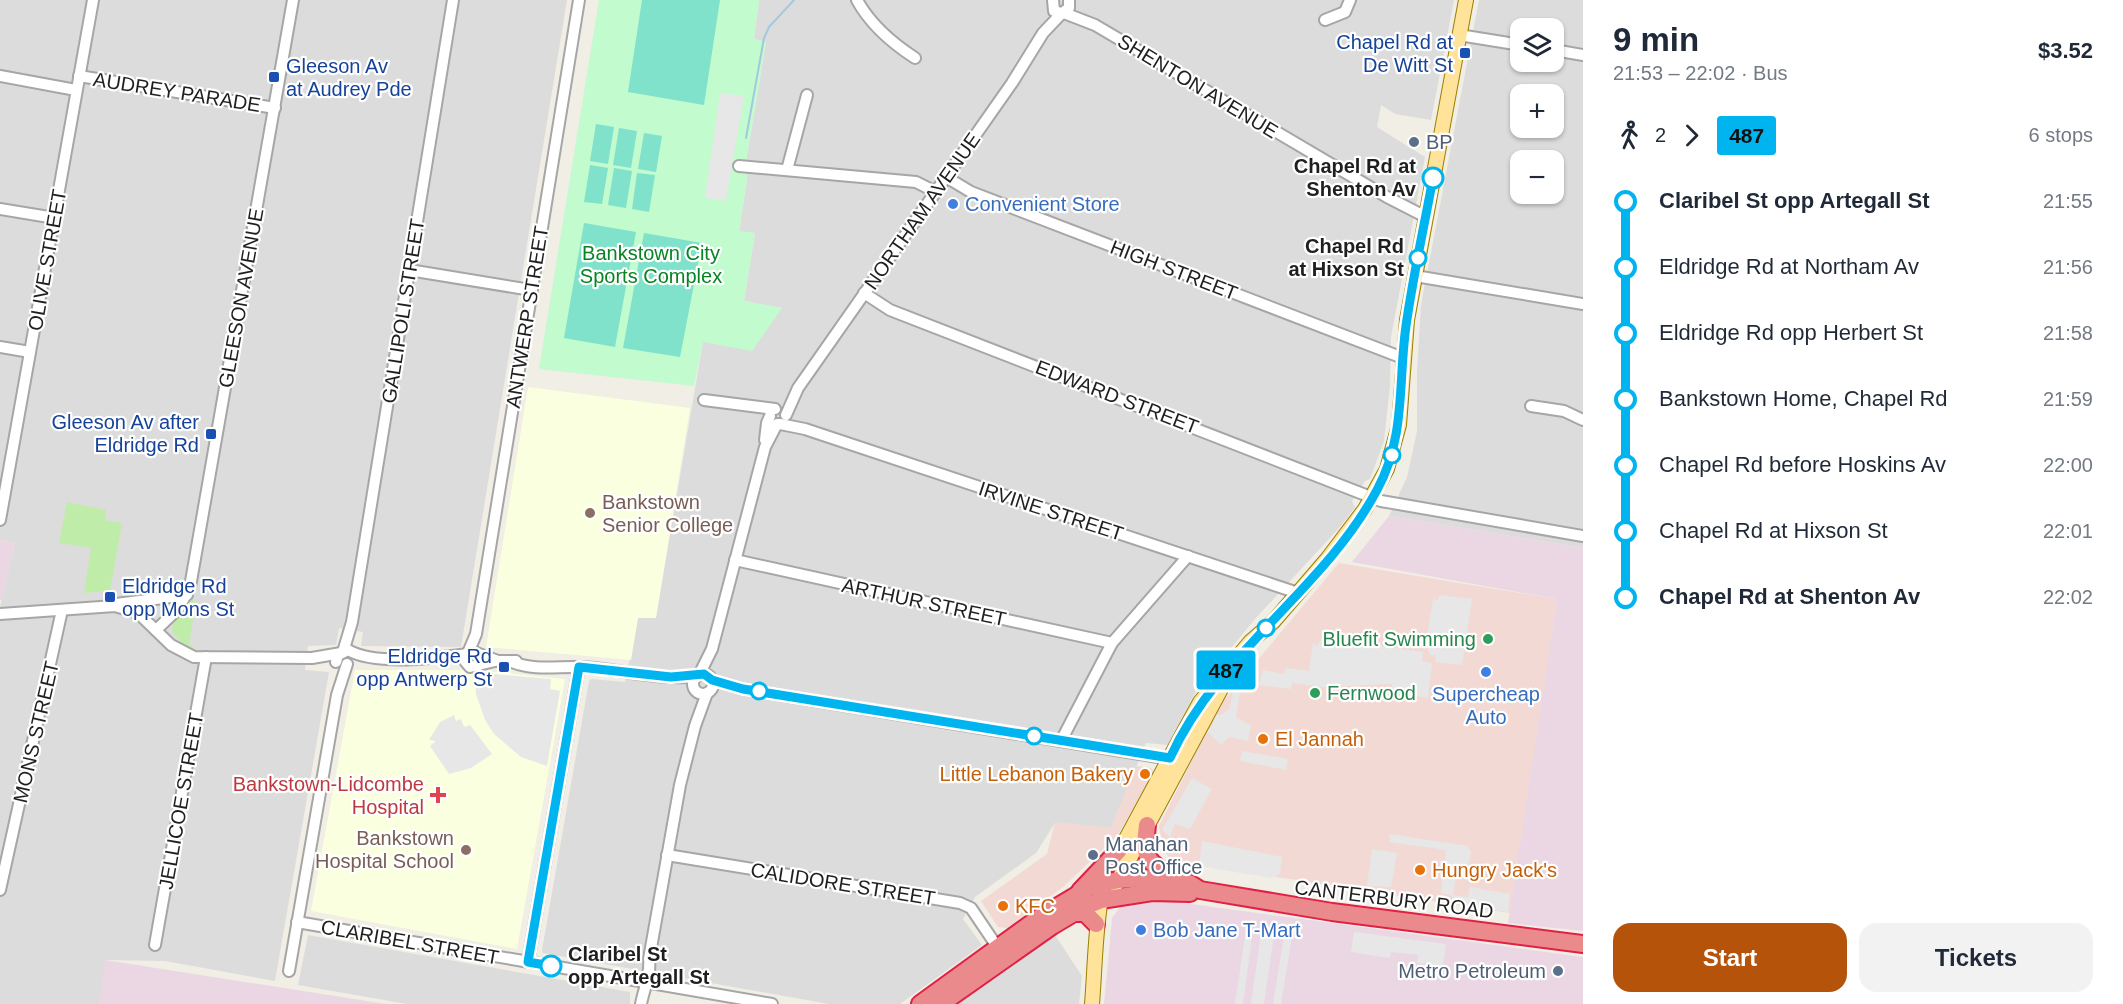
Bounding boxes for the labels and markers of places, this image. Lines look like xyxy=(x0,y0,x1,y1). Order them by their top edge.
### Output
place label: Chapel Rd at De Witt St xyxy=(1336,31,1453,76)
marker: Chapel Rd at De Witt St xyxy=(1458,46,1472,60)
place label: Gleeson Av at Audrey Pde xyxy=(286,55,412,100)
marker: Gleeson Av at Audrey Pde xyxy=(267,70,281,84)
place label: BP xyxy=(1426,131,1453,153)
marker: BP xyxy=(1407,135,1421,149)
place label: Chapel Rd at Shenton Av xyxy=(1294,155,1417,200)
marker: Chapel Rd at Shenton Av xyxy=(1422,167,1444,189)
place label: Convenient Store xyxy=(965,193,1120,215)
marker: Convenient Store xyxy=(946,197,960,211)
place label: Chapel Rd at Hixson St xyxy=(1288,235,1404,280)
marker: Chapel Rd at Hixson St xyxy=(1409,249,1427,267)
place label: Gleeson Av after Eldridge Rd xyxy=(52,411,199,456)
marker: Gleeson Av after Eldridge Rd xyxy=(204,427,218,441)
unlabelled marker xyxy=(1383,446,1401,464)
place label: Bankstown Senior College xyxy=(602,491,733,536)
marker: Bankstown Senior College xyxy=(583,506,597,520)
place label: Eldridge Rd opp Mons St xyxy=(122,575,235,620)
marker: Eldridge Rd opp Mons St xyxy=(103,590,117,604)
unlabelled marker xyxy=(1257,619,1275,637)
place label: Bluefit Swimming xyxy=(1323,628,1476,650)
marker: Bluefit Swimming xyxy=(1481,632,1495,646)
place label: Eldridge Rd opp Antwerp St xyxy=(356,645,492,690)
marker: Eldridge Rd opp Antwerp St xyxy=(497,660,511,674)
marker: Supercheap Auto xyxy=(1479,665,1493,679)
unlabelled marker xyxy=(750,682,768,700)
place label: Fernwood xyxy=(1327,682,1416,704)
place label: Supercheap Auto xyxy=(1432,683,1540,728)
marker: Fernwood xyxy=(1308,686,1322,700)
unlabelled marker xyxy=(1025,727,1043,745)
place label: El Jannah xyxy=(1275,728,1364,750)
marker: El Jannah xyxy=(1256,732,1270,746)
place label: Little Lebanon Bakery xyxy=(940,763,1133,785)
marker: Little Lebanon Bakery xyxy=(1138,767,1152,781)
place label: Bankstown-Lidcombe Hospital xyxy=(233,773,424,818)
marker: Bankstown-Lidcombe Hospital xyxy=(429,786,447,804)
place label: Bankstown Hospital School xyxy=(315,827,454,872)
place label: Manahan Post Office xyxy=(1105,833,1202,878)
marker: Bankstown Hospital School xyxy=(459,843,473,857)
marker: Manahan Post Office xyxy=(1086,848,1100,862)
place label: Hungry Jack's xyxy=(1432,859,1557,881)
marker: Hungry Jack's xyxy=(1413,863,1427,877)
place label: KFC xyxy=(1015,895,1055,917)
marker: KFC xyxy=(996,899,1010,913)
place label: Bob Jane T-Mart xyxy=(1153,919,1301,941)
marker: Bob Jane T-Mart xyxy=(1134,923,1148,937)
place label: Claribel St opp Artegall St xyxy=(568,943,710,988)
marker: Claribel St opp Artegall St xyxy=(540,955,562,977)
place label: Metro Petroleum xyxy=(1398,960,1546,982)
marker: Metro Petroleum xyxy=(1551,964,1565,978)

